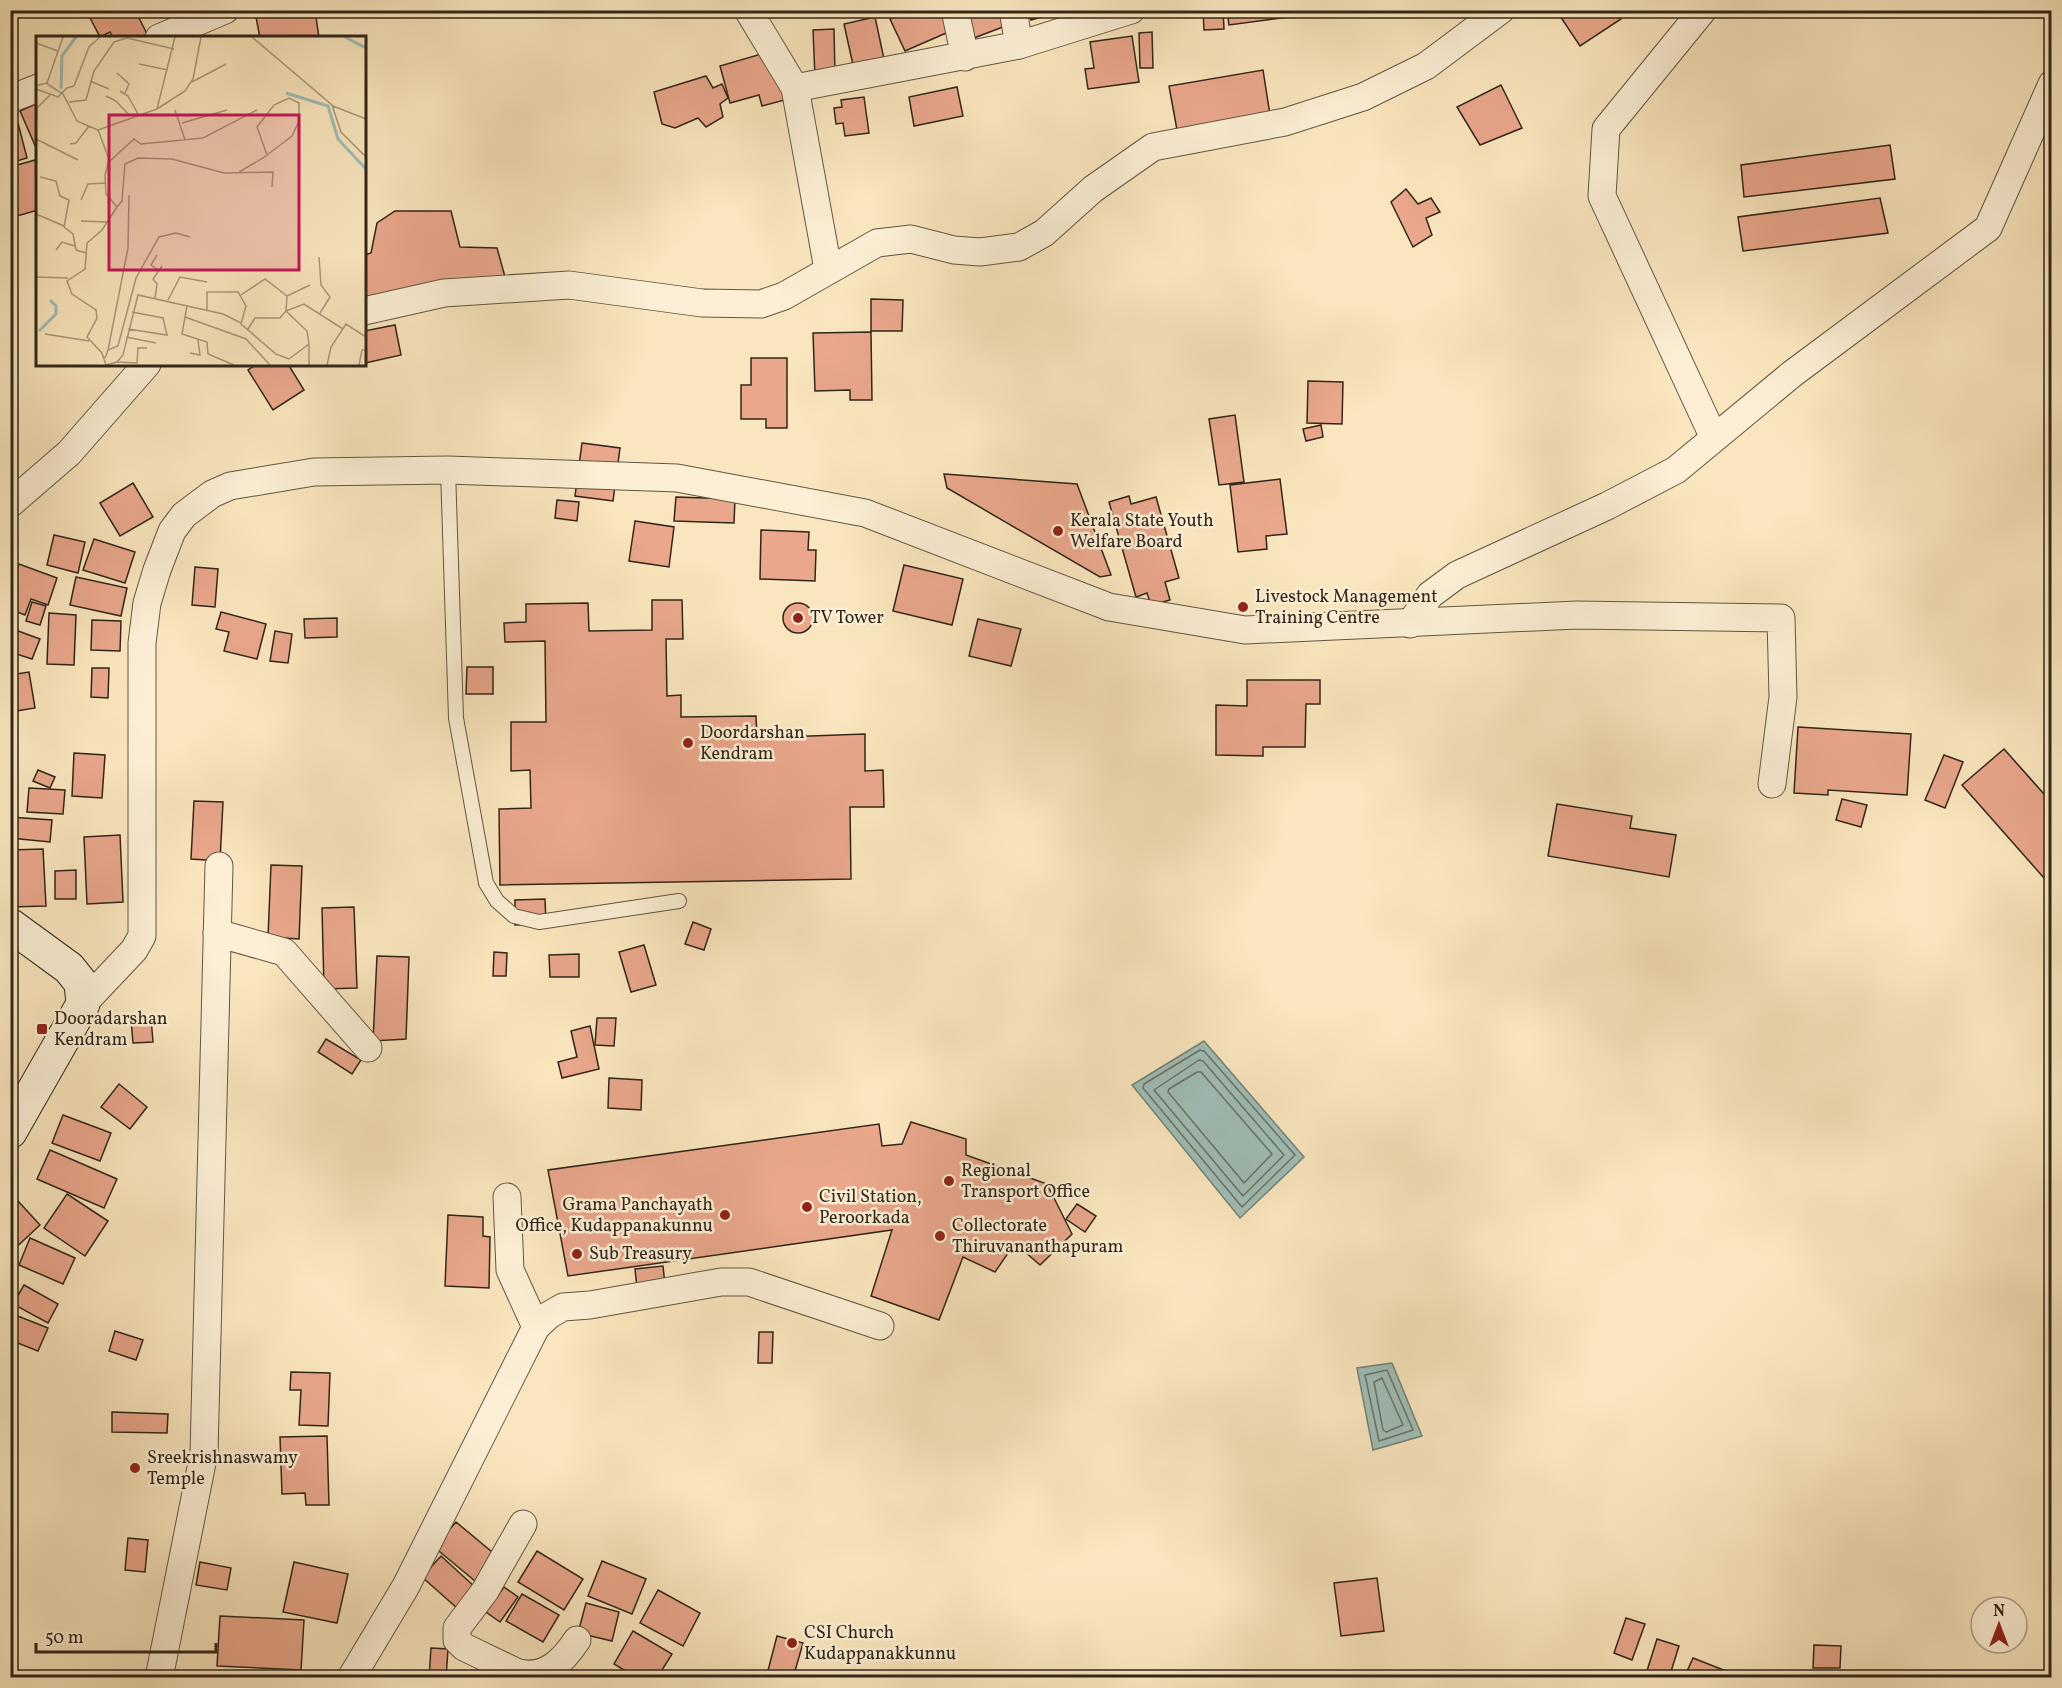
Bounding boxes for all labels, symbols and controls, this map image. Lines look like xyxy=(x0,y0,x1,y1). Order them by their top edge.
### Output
inset map xyxy=(36,36,366,366)
place label: Kerala State Youth Welfare Board xyxy=(1070,509,1214,555)
marker: Kerala State Youth Welfare Board xyxy=(1051,524,1065,538)
place label: Livestock Management Training Centre xyxy=(1255,585,1437,631)
marker: Livestock Management Training Centre xyxy=(1236,600,1250,614)
place label: TV Tower xyxy=(810,606,884,631)
marker: TV Tower xyxy=(791,611,805,625)
place label: Doordarshan Kendram xyxy=(700,721,805,767)
marker: Doordarshan Kendram xyxy=(681,736,695,750)
place label: Dooradarshan Kendram xyxy=(54,1007,168,1053)
marker: Dooradarshan Kendram xyxy=(35,1022,49,1036)
place label: Regional Transport Office xyxy=(961,1159,1090,1205)
marker: Regional Transport Office xyxy=(942,1174,956,1188)
place label: Civil Station, Peroorkada xyxy=(819,1185,922,1231)
place label: Grama Panchayath Office, Kudappanakunnu xyxy=(516,1193,713,1239)
marker: Civil Station, Peroorkada xyxy=(800,1200,814,1214)
marker: Grama Panchayath Office, Kudappanakunnu xyxy=(718,1208,732,1222)
place label: Collectorate Thiruvananthapuram xyxy=(952,1214,1123,1260)
marker: Collectorate Thiruvananthapuram xyxy=(933,1229,947,1243)
place label: Sub Treasury xyxy=(589,1242,692,1267)
marker: Sub Treasury xyxy=(570,1247,584,1261)
place label: Sreekrishnaswamy Temple xyxy=(147,1446,298,1492)
marker: Sreekrishnaswamy Temple xyxy=(128,1461,142,1475)
north arrow xyxy=(1969,1595,2029,1655)
text: N xyxy=(1993,1601,2005,1623)
scale bar xyxy=(36,1616,216,1654)
place label: CSI Church Kudappanakkunnu xyxy=(804,1621,956,1667)
text: 50 m xyxy=(45,1626,84,1651)
marker: CSI Church Kudappanakkunnu xyxy=(785,1636,799,1650)

